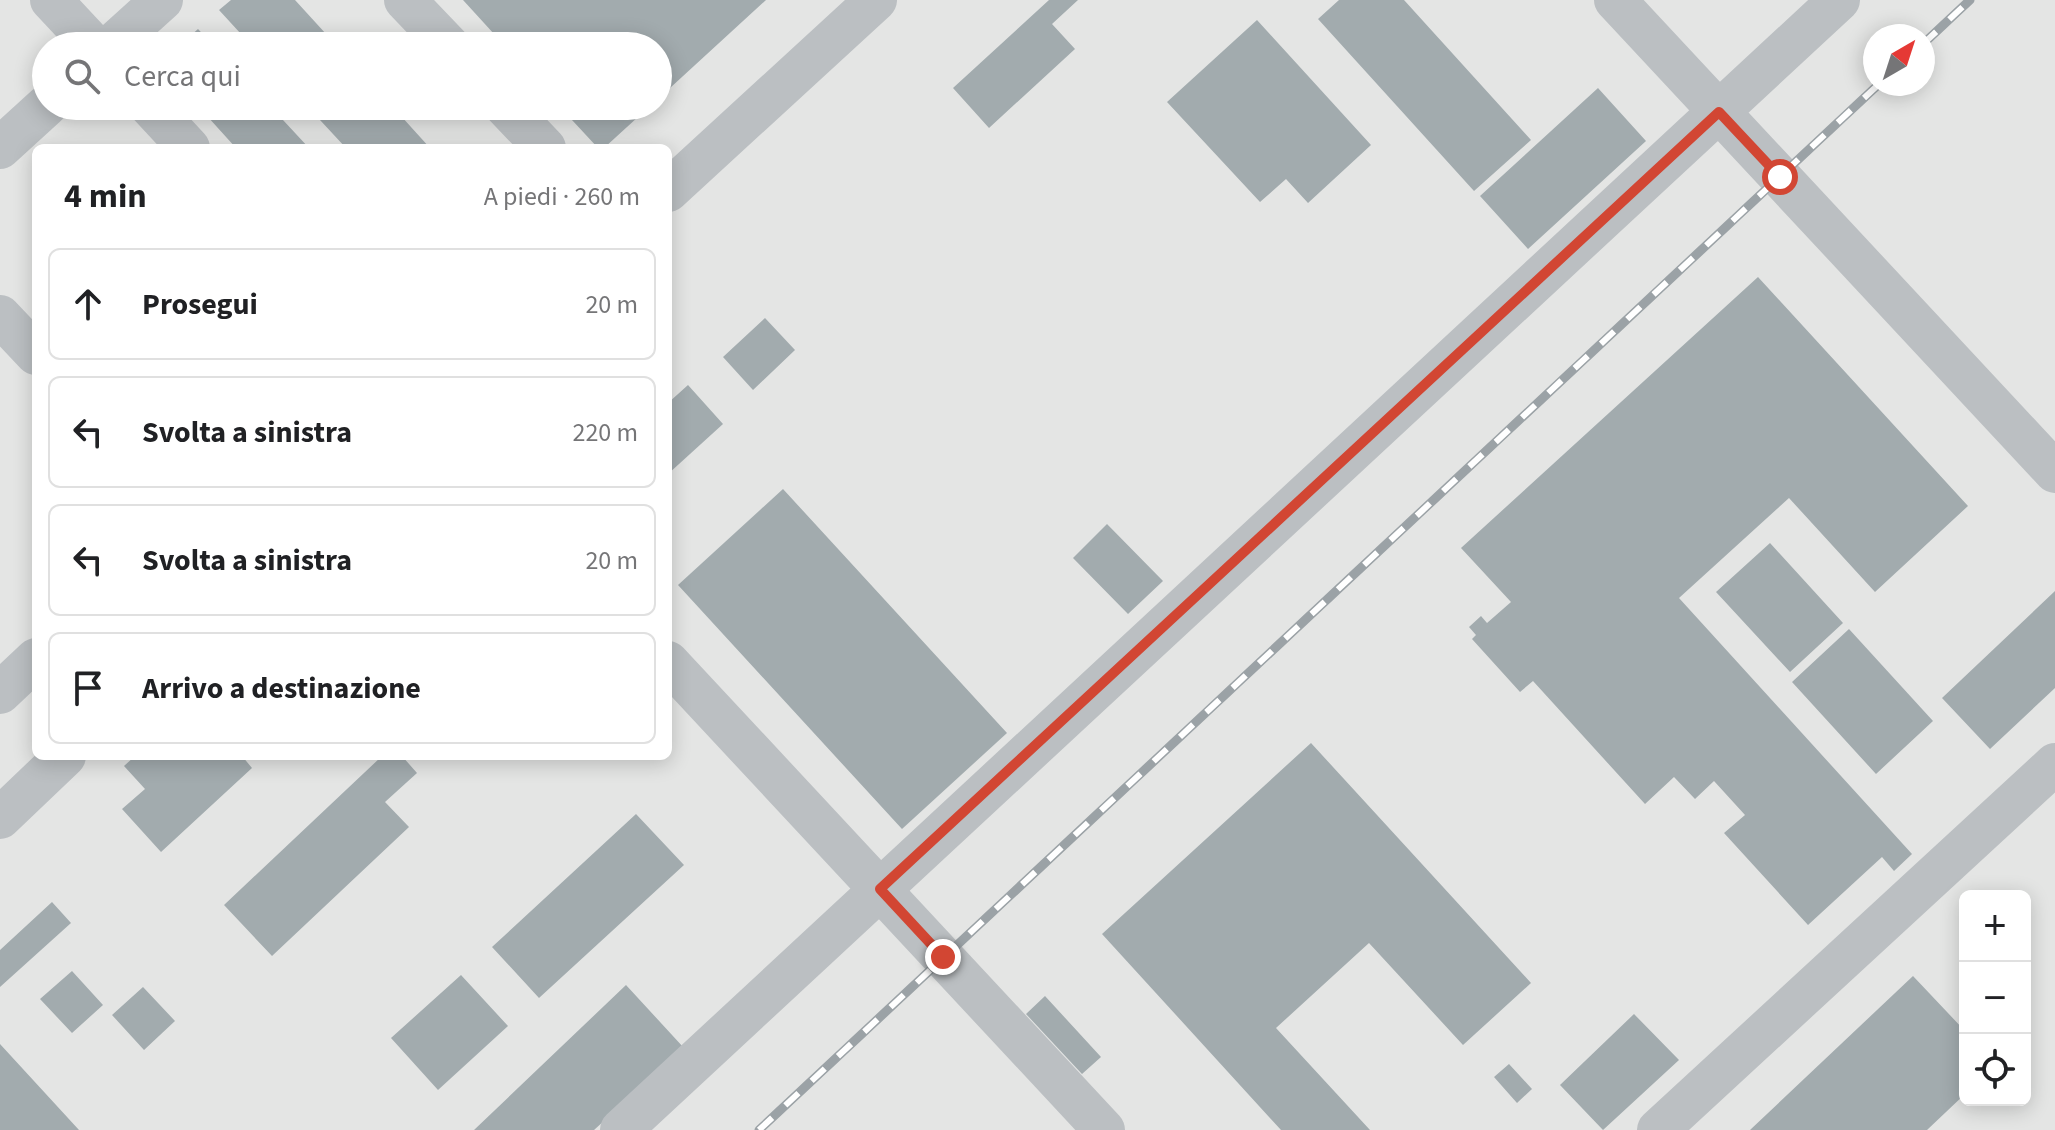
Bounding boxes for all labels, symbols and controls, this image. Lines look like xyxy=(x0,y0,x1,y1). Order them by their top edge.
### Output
north arrow xyxy=(1863,24,1935,96)
search box xyxy=(32,32,672,120)
icon: search xyxy=(60,54,104,98)
text: Cerca qui xyxy=(124,55,241,98)
route start xyxy=(1762,159,1798,195)
text: 4 min xyxy=(64,172,147,221)
text: A piedi · 260 m xyxy=(484,178,640,215)
icon: ahead xyxy=(66,282,110,326)
text: Prosegui xyxy=(142,283,258,326)
text: 20 m xyxy=(585,286,638,323)
icon: left xyxy=(66,410,110,454)
text: Svolta a sinistra xyxy=(142,411,352,454)
text: 220 m xyxy=(572,414,638,451)
icon: left xyxy=(66,538,110,582)
text: Svolta a sinistra xyxy=(142,539,352,582)
text: 20 m xyxy=(585,542,638,579)
icon: arrive xyxy=(66,666,110,710)
text: Arrivo a destinazione xyxy=(142,667,421,710)
map controls xyxy=(1959,890,2031,1106)
button: + xyxy=(1959,890,2031,962)
route end xyxy=(925,939,961,975)
button: − xyxy=(1959,962,2031,1034)
button: locate xyxy=(1959,1034,2031,1106)

